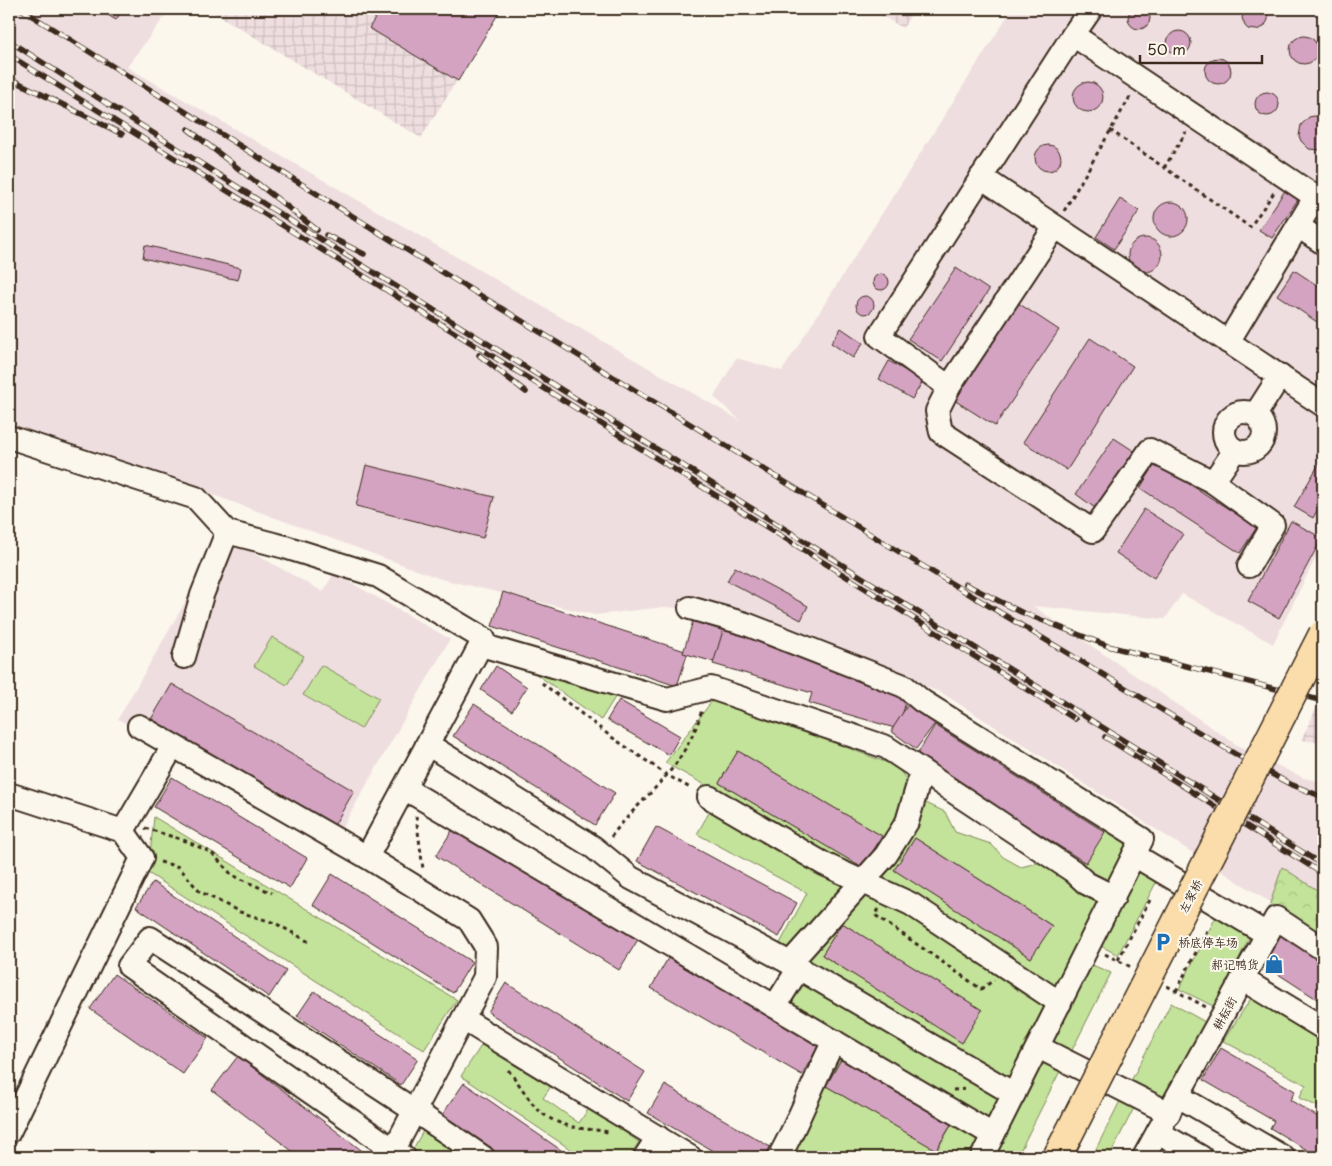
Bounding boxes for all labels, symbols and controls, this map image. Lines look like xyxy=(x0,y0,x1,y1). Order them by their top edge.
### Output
scale bar xyxy=(1140,32,1262,64)
text: 50 m xyxy=(1147,37,1186,60)
street label: 左家桥 xyxy=(1174,875,1207,916)
parking icon: 桥底停车场 xyxy=(1152,931,1174,953)
place label: 桥底停车场 xyxy=(1178,933,1238,951)
shop icon: 郝记鸭货 xyxy=(1263,953,1285,975)
place label: 郝记鸭货 xyxy=(1211,955,1259,973)
street label: 耕耘街 xyxy=(1207,993,1241,1033)

